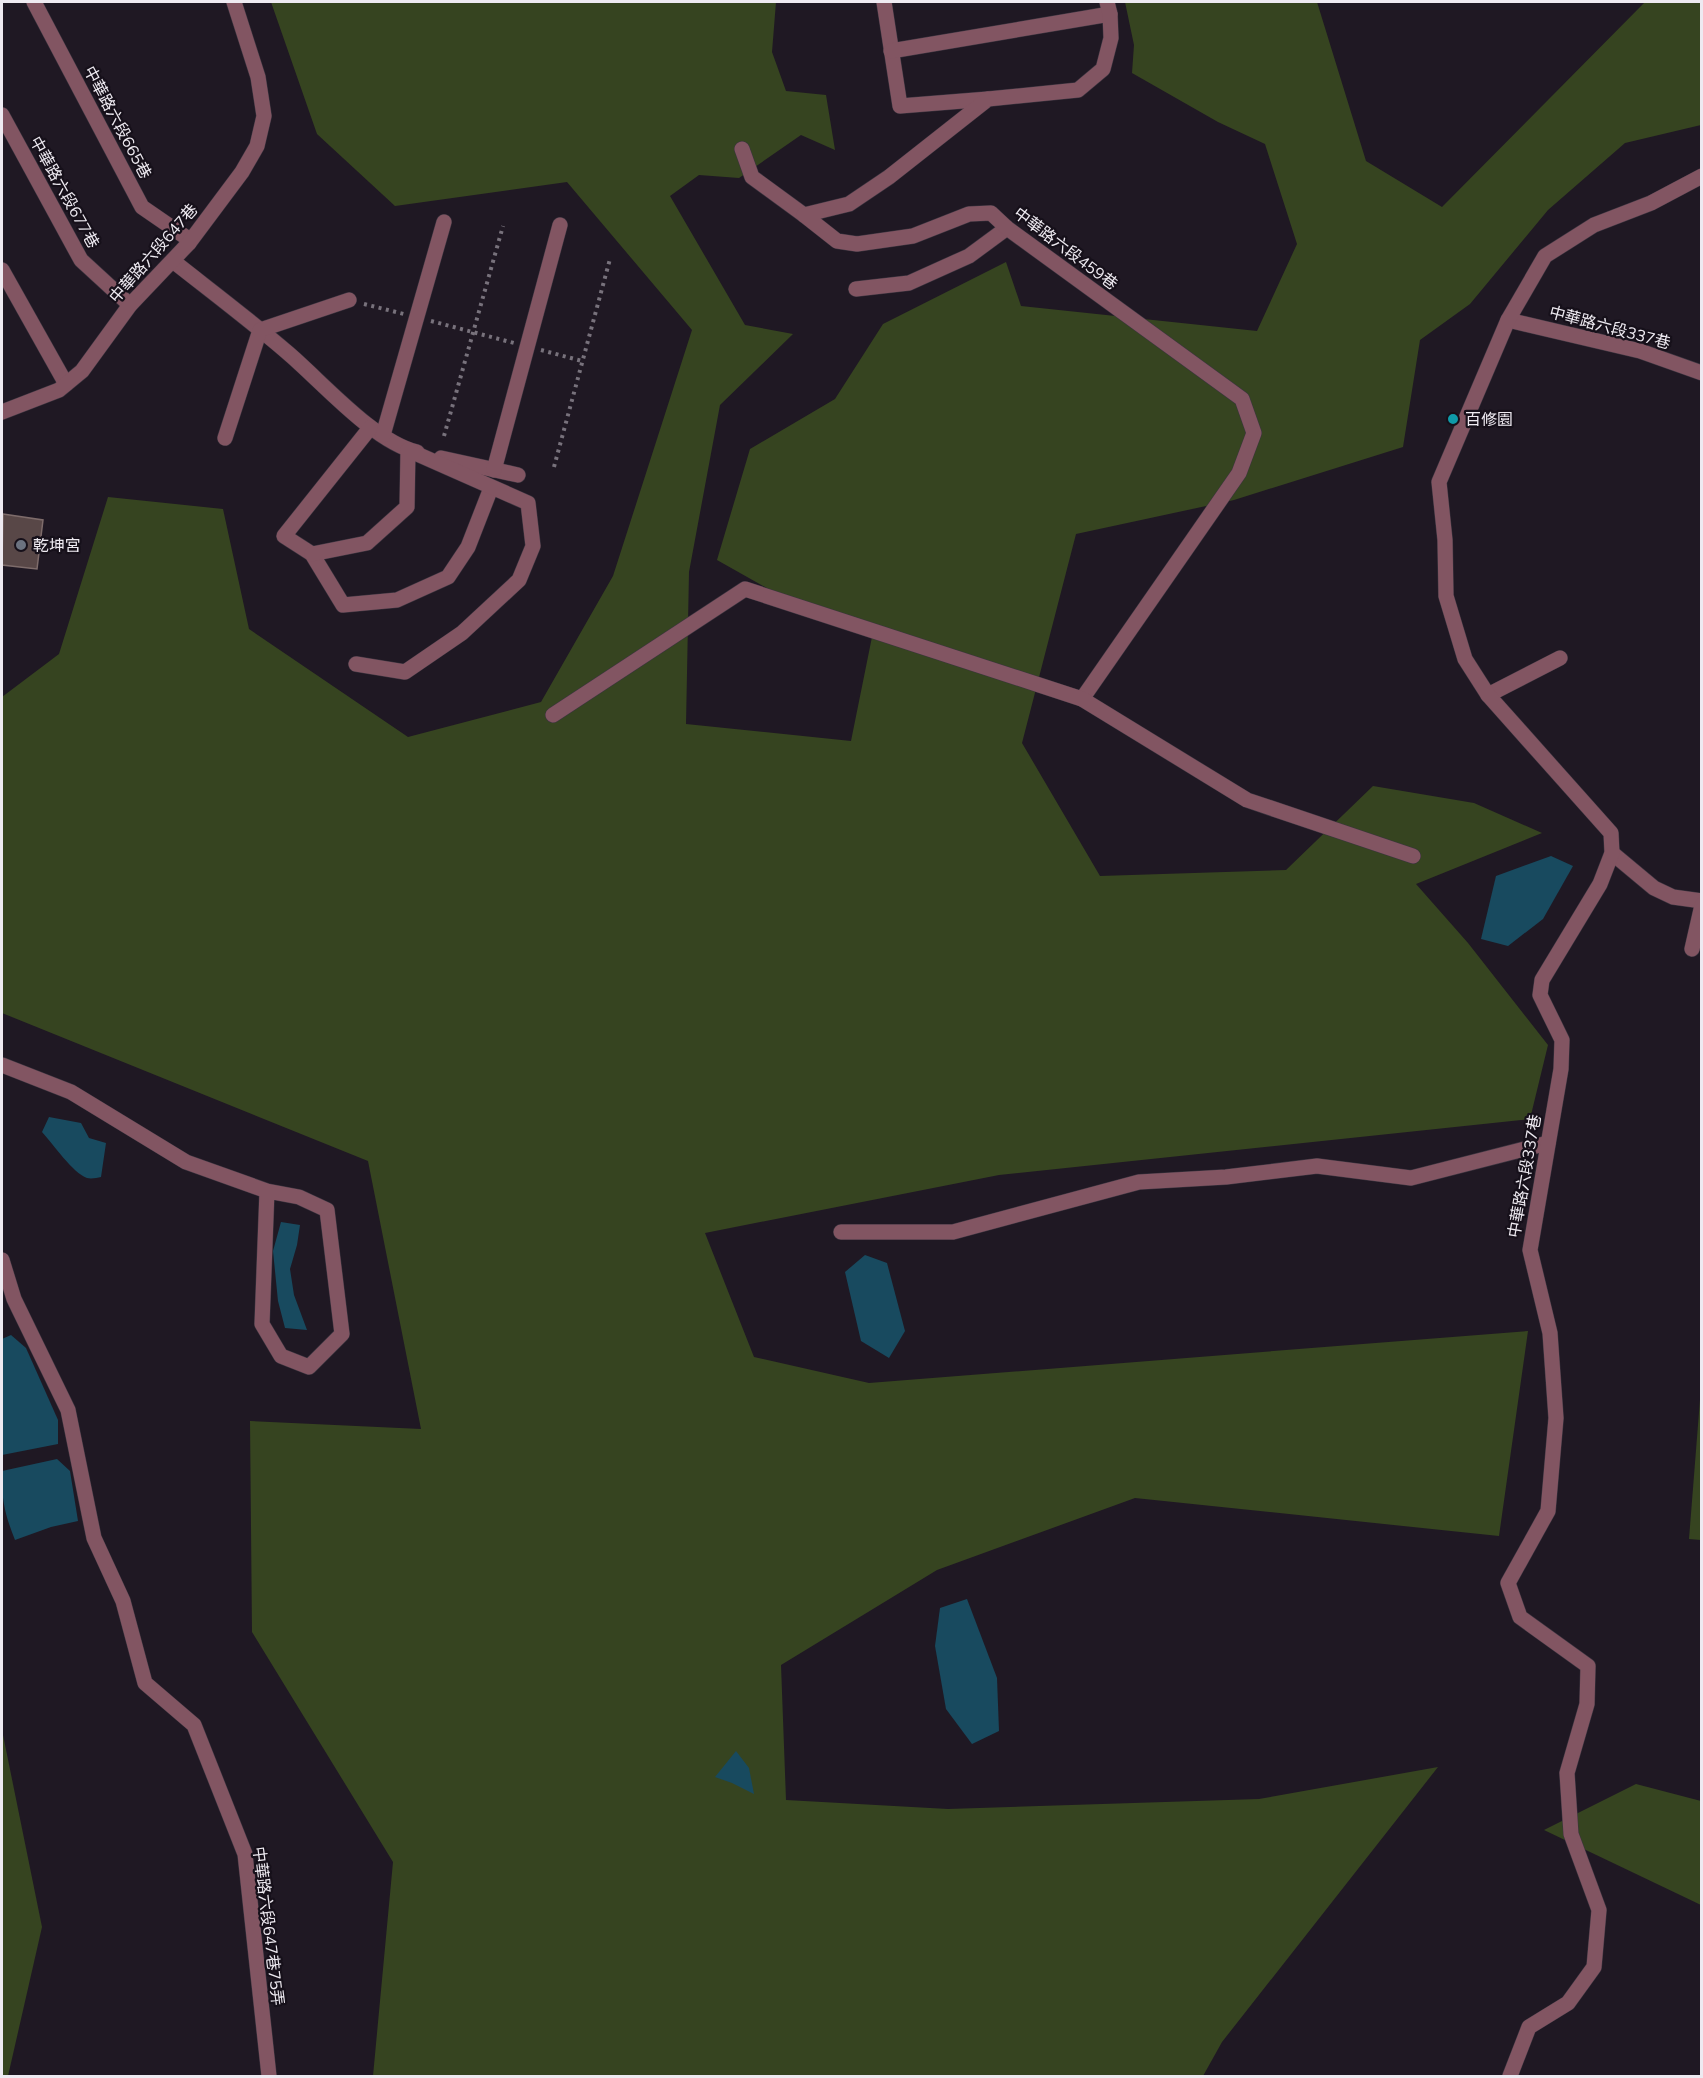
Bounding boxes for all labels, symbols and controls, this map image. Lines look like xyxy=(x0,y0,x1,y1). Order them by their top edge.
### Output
street label: 中華路六段665巷 xyxy=(80,62,156,182)
street label: 中華路六段677巷 xyxy=(26,133,104,251)
street label: 中華路六段647巷 xyxy=(105,199,201,307)
street label: 中華路六段459巷 xyxy=(1010,202,1122,294)
street label: 中華路六段337巷 xyxy=(1547,301,1673,353)
place label: 百修園 xyxy=(1465,409,1513,429)
marker: 百修園 xyxy=(1446,412,1460,426)
place label: 乾坤宮 xyxy=(33,535,81,555)
marker: 乾坤宮 xyxy=(14,538,28,552)
street label: 中華路六段337巷 xyxy=(1503,1113,1545,1239)
street label: 中華路六段647巷75弄 xyxy=(249,1845,289,2007)

